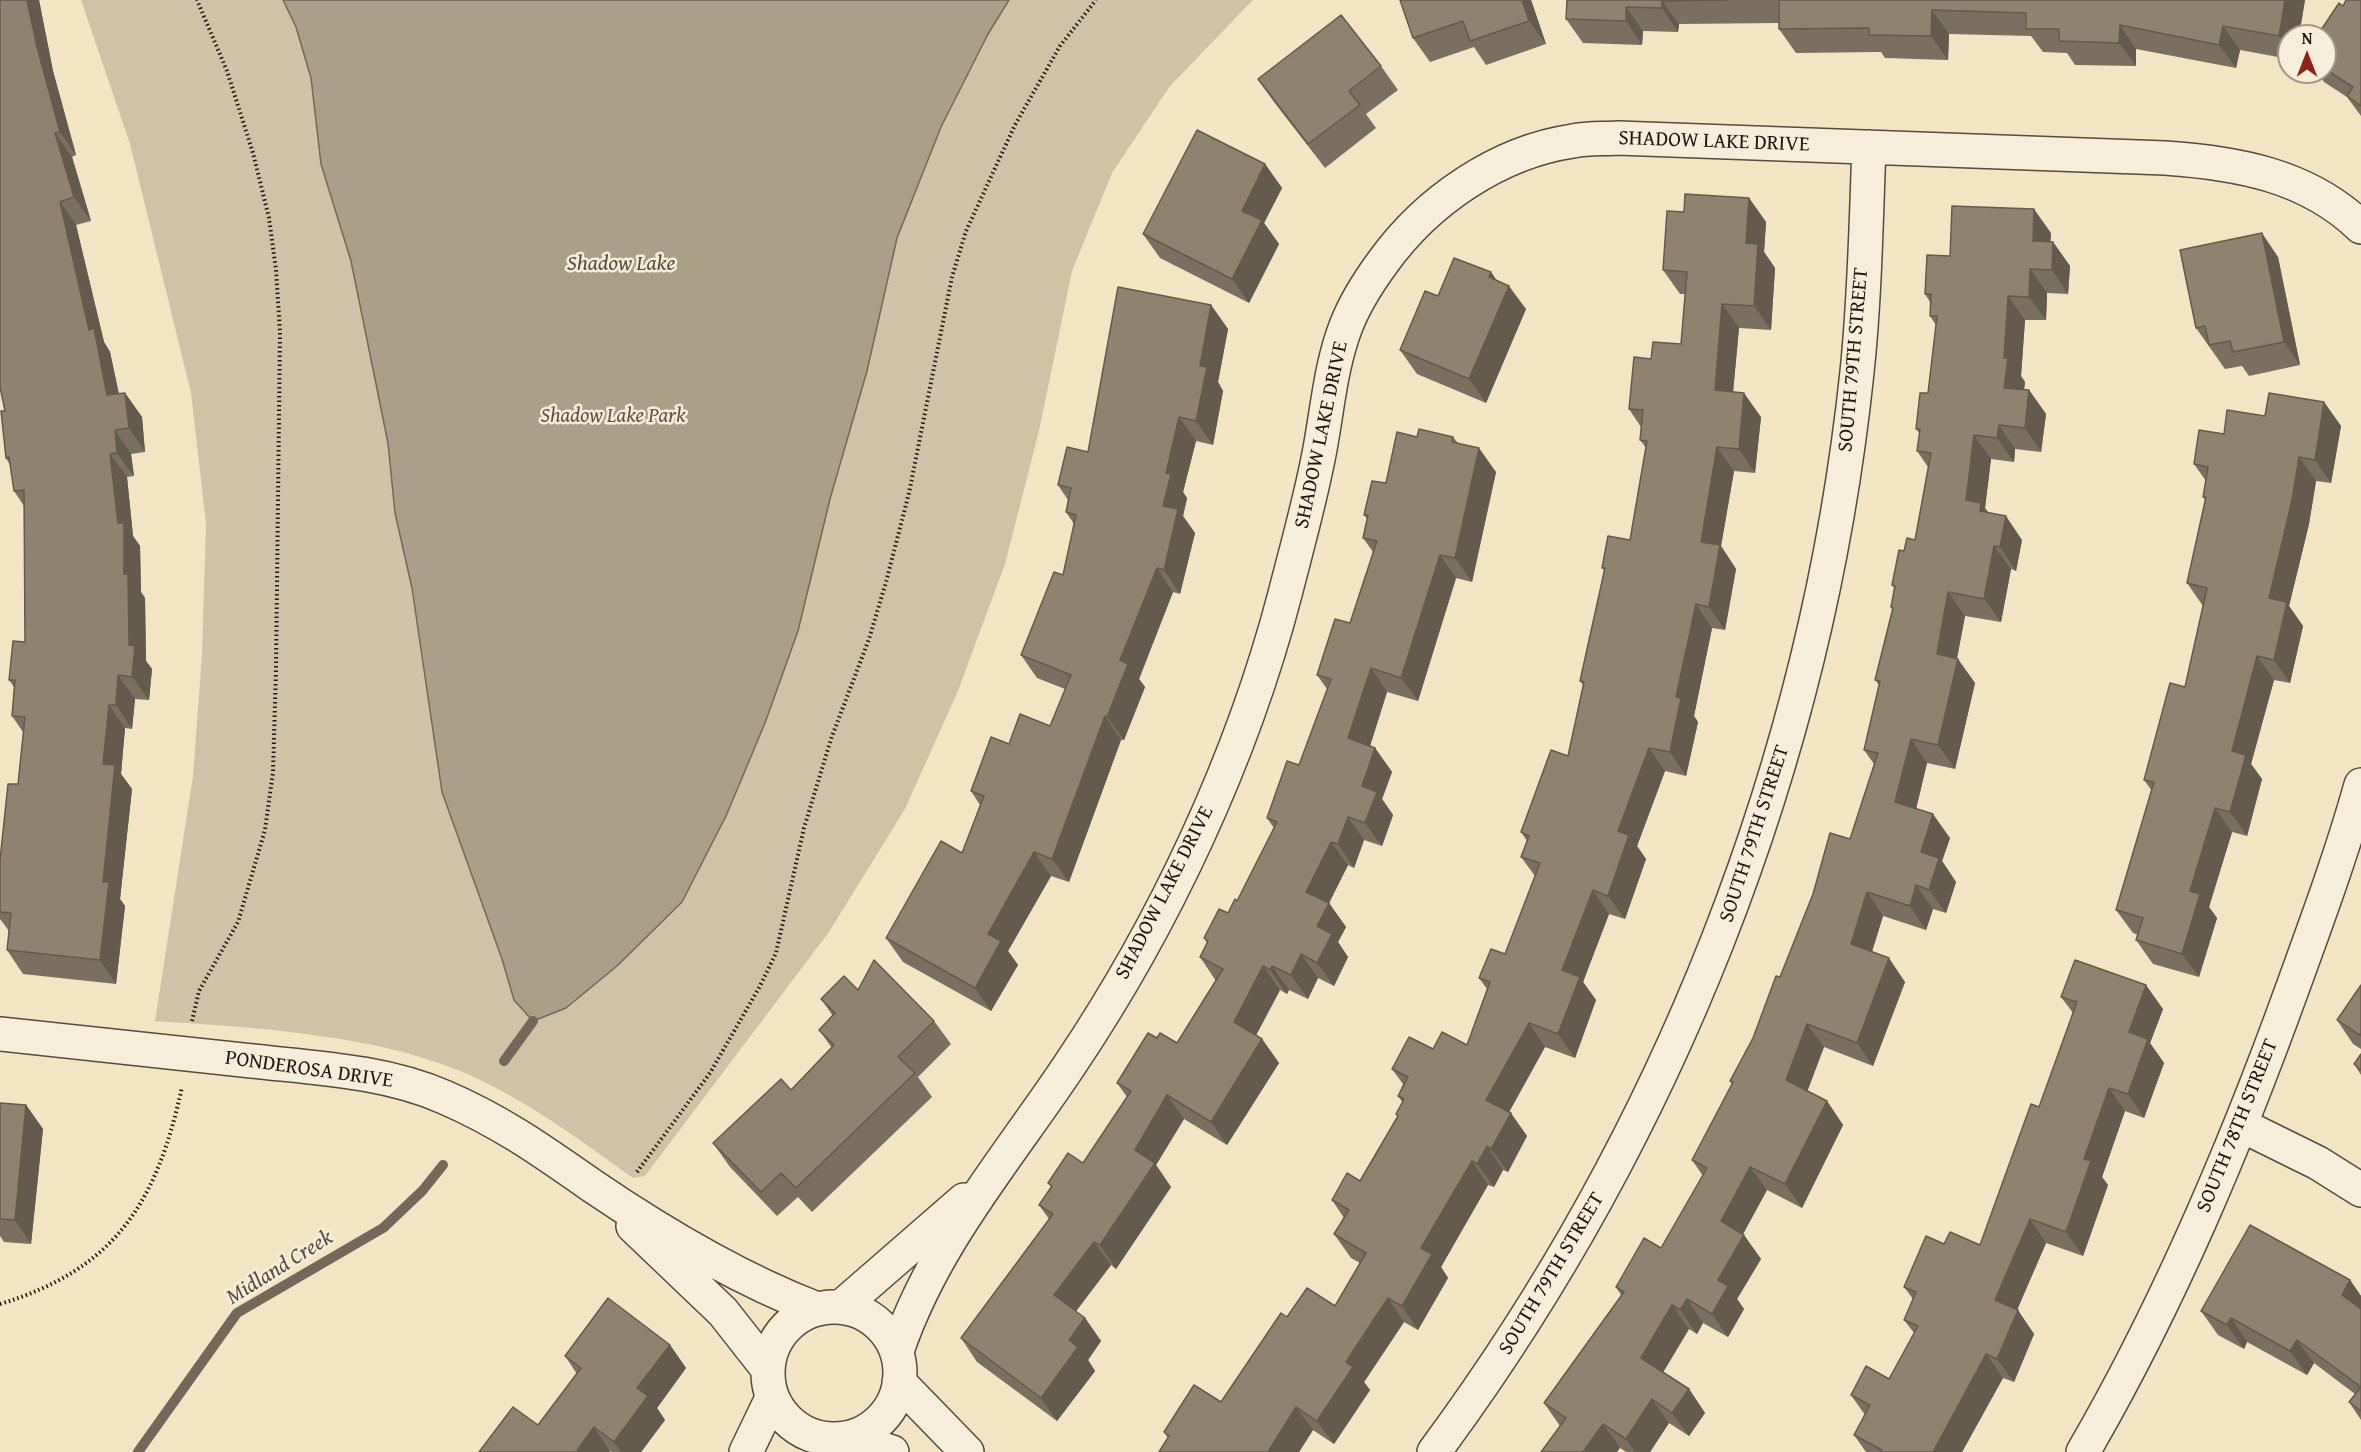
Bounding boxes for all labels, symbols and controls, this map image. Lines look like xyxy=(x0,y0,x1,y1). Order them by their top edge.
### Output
north arrow xyxy=(2277,24,2337,84)
text: N xyxy=(2302,26,2312,50)
street label: SHADOW LAKE DRIVE xyxy=(1618,126,1810,158)
water label: Shadow Lake xyxy=(567,251,675,277)
street label: SOUTH 79TH STREET xyxy=(1833,267,1875,453)
street label: SHADOW LAKE DRIVE xyxy=(1290,339,1354,531)
park label: Shadow Lake Park xyxy=(540,404,686,430)
street label: SOUTH 79TH STREET xyxy=(1714,742,1796,926)
street label: SHADOW LAKE DRIVE xyxy=(1110,802,1220,984)
street label: SOUTH 78TH STREET xyxy=(2192,1036,2284,1216)
street label: PONDEROSA DRIVE xyxy=(223,1046,395,1094)
street label: SOUTH 79TH STREET xyxy=(1494,1188,1610,1360)
water label: Midland Creek xyxy=(222,1225,338,1311)

